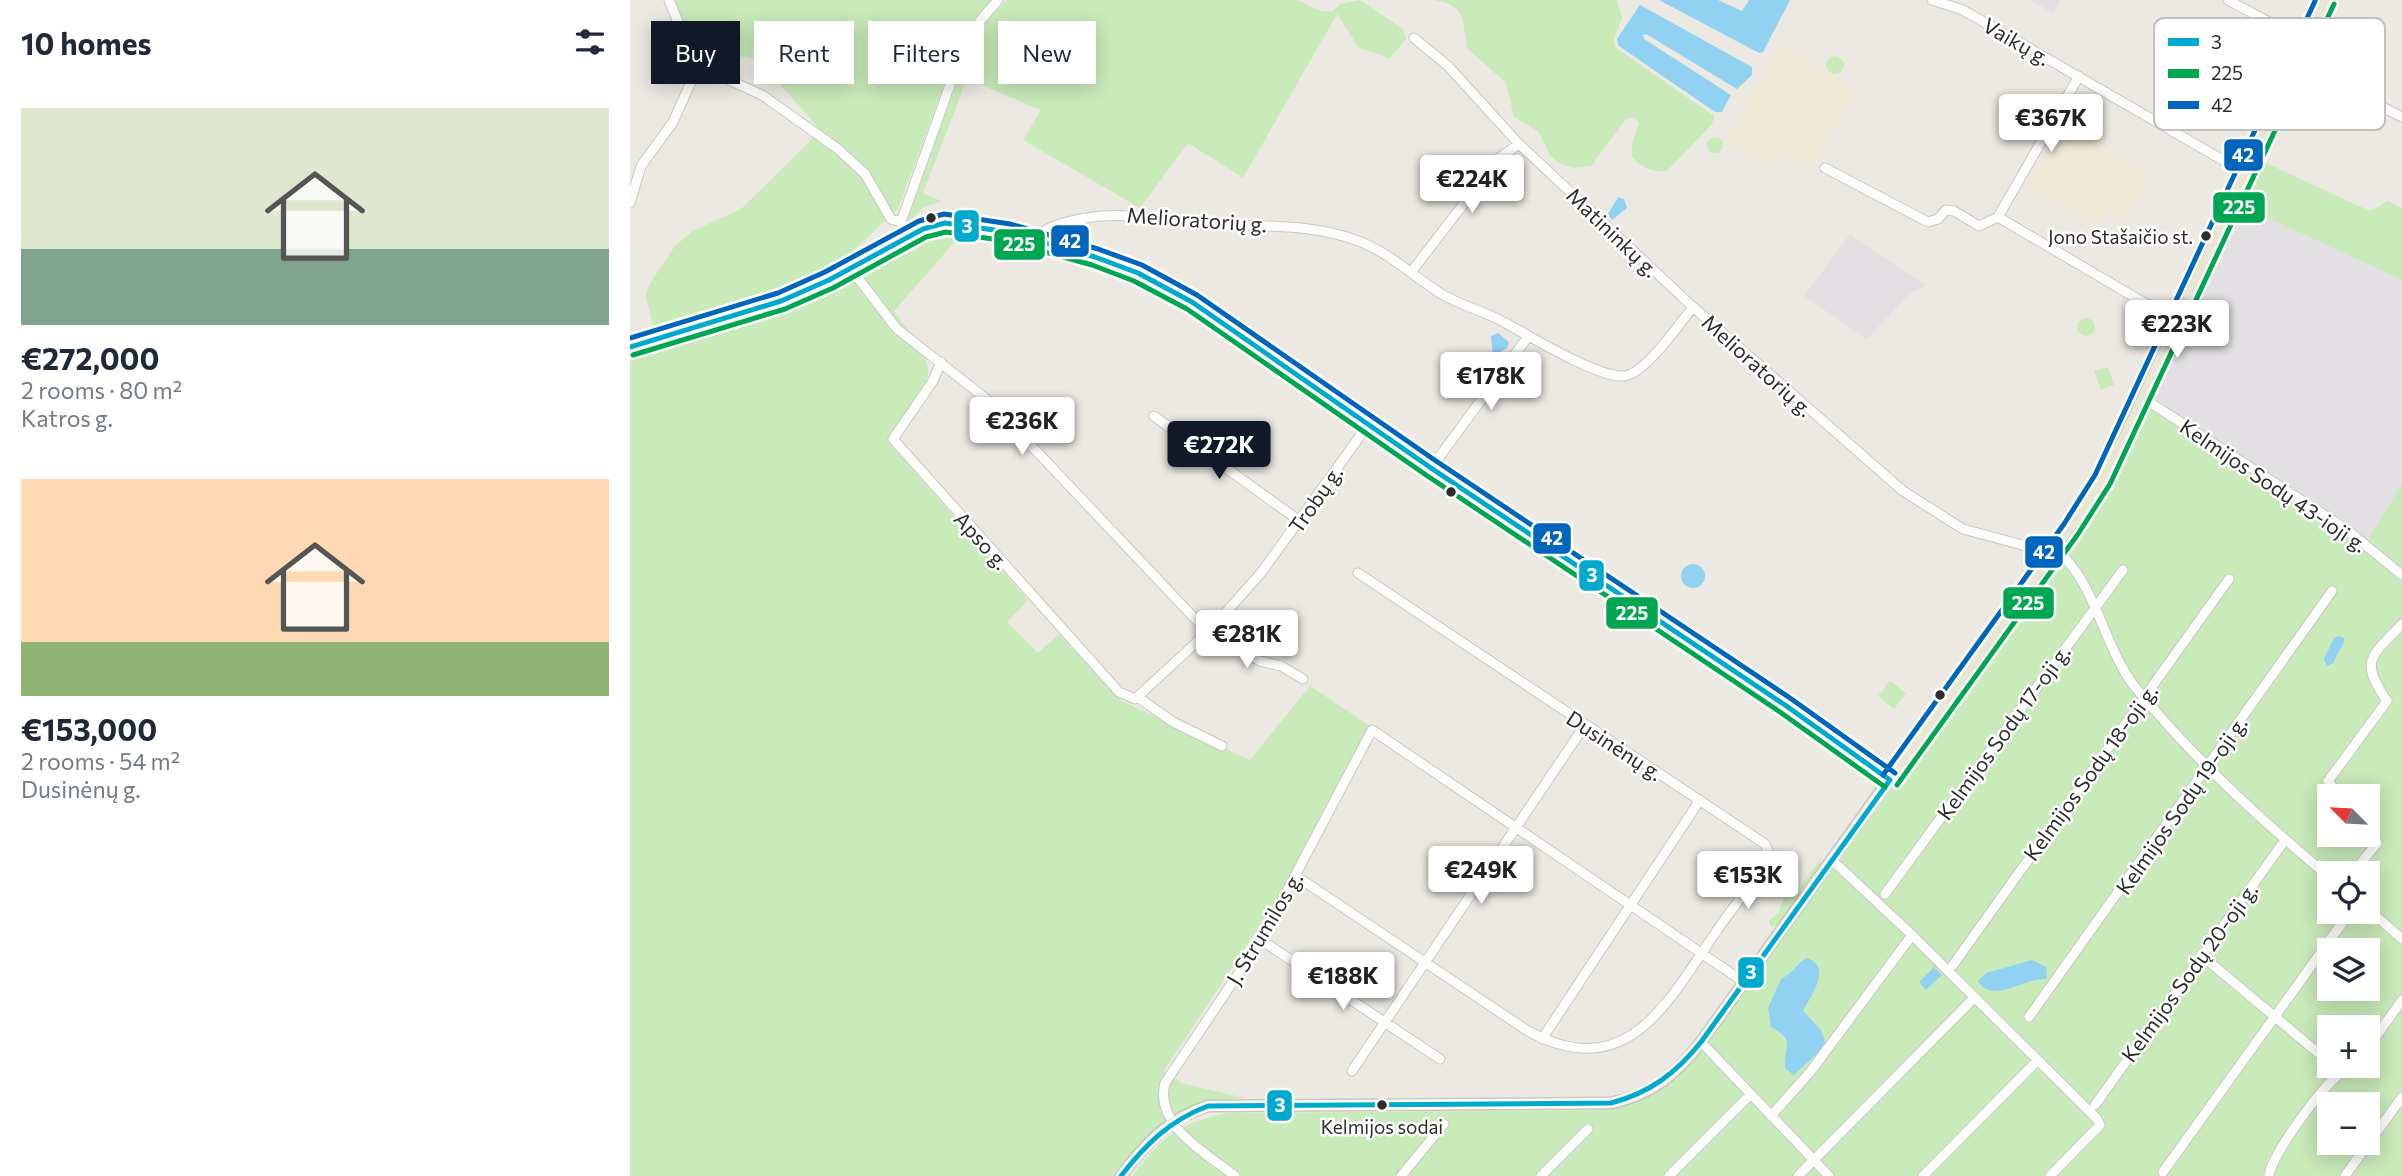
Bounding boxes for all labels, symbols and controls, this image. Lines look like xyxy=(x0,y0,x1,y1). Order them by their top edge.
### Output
street label: Vaikų g. xyxy=(1979,12,2055,70)
legend xyxy=(2154,18,2385,130)
chip: Buy xyxy=(651,21,740,84)
chip: Rent xyxy=(754,21,854,84)
chip: Filters xyxy=(868,21,984,84)
chip: New xyxy=(998,21,1096,84)
icon: filters xyxy=(571,23,609,61)
text: 10 homes xyxy=(21,24,151,61)
text: 3 xyxy=(2211,30,2222,53)
text: 225 xyxy=(2211,61,2243,84)
text: 42 xyxy=(2211,93,2233,116)
pin: €367K xyxy=(2002,94,2100,154)
text: €367K xyxy=(2015,103,2087,131)
line badge: 42 xyxy=(2223,138,2264,172)
text: 42 xyxy=(2232,143,2254,166)
icon: home xyxy=(252,153,378,279)
pin: €224K xyxy=(1423,156,1521,215)
text: €224K xyxy=(1436,164,1508,192)
street label: Matininkų g. xyxy=(1562,182,1664,282)
line badge: 225 xyxy=(2212,191,2266,224)
text: 225 xyxy=(2223,195,2255,218)
street label: Melioratorių g. xyxy=(1126,202,1268,236)
line badge: 3 xyxy=(953,209,980,243)
unlabelled marker xyxy=(924,211,938,225)
text: 3 xyxy=(961,214,973,237)
line badge: 42 xyxy=(1050,224,1090,258)
place label: Jono Stašaičio st. xyxy=(2048,225,2193,248)
line badge: 225 xyxy=(993,228,1046,261)
text: 42 xyxy=(1059,229,1081,252)
marker: Jono Stašaičio st. xyxy=(2199,229,2213,243)
text: 225 xyxy=(1003,232,1035,255)
pin: €223K xyxy=(2128,300,2226,360)
street label: Melioratorių g. xyxy=(1697,309,1819,421)
text: €223K xyxy=(2141,309,2213,337)
text: €272,000 xyxy=(21,339,159,376)
pin: €178K xyxy=(1442,352,1540,412)
text: €178K xyxy=(1456,361,1526,389)
text: 2 rooms · 80 m² xyxy=(21,376,182,404)
pin: €236K xyxy=(973,398,1071,457)
text: Katros g. xyxy=(21,404,113,432)
text: €236K xyxy=(986,406,1058,434)
street label: Kelmijos Sodų 43-ioji g. xyxy=(2176,413,2372,557)
pin: €272K xyxy=(1170,421,1268,481)
text: €272K xyxy=(1184,430,1254,458)
street label: Trobų g. xyxy=(1283,460,1347,538)
unlabelled marker xyxy=(1444,485,1458,499)
street label: Apso g. xyxy=(950,506,1014,574)
line badge: 42 xyxy=(1532,522,1572,555)
icon: home xyxy=(252,524,378,650)
text: 42 xyxy=(1541,526,1563,549)
line badge: 42 xyxy=(2024,535,2064,569)
text: 42 xyxy=(2033,540,2055,563)
line badge: 3 xyxy=(1578,559,1605,592)
text: 3 xyxy=(1586,563,1598,586)
line badge: 225 xyxy=(2002,586,2055,620)
text: 225 xyxy=(2012,591,2044,614)
line badge: 225 xyxy=(1605,596,1659,630)
text: 225 xyxy=(1616,601,1648,624)
pin: €281K xyxy=(1198,610,1296,670)
text: €281K xyxy=(1212,619,1282,647)
street label: Kelmijos Sodų 17-oji g. xyxy=(1931,640,2075,824)
street label: Kelmijos Sodų 18-oji g. xyxy=(2018,679,2162,865)
unlabelled marker xyxy=(1933,688,1947,702)
street label: Dusinėnų g. xyxy=(1562,705,1668,785)
text: €153,000 xyxy=(21,710,157,747)
street label: Kelmijos Sodų 19-oji g. xyxy=(2110,711,2252,899)
text: 2 rooms · 54 m² xyxy=(21,747,180,775)
text: Dusinėnų g. xyxy=(21,775,141,803)
north arrow xyxy=(2317,784,2380,847)
map controls xyxy=(2317,784,2380,1155)
pin: €249K xyxy=(1432,846,1530,906)
pin: €153K xyxy=(1699,852,1797,911)
text: €249K xyxy=(1444,855,1518,883)
text: €153K xyxy=(1713,860,1783,888)
button: locate xyxy=(2317,861,2380,924)
street label: J. Strumilos g. xyxy=(1221,867,1307,989)
street label: Kelmijos Sodų 20-oji g. xyxy=(2116,878,2262,1066)
button: layers xyxy=(2317,938,2380,1001)
pin: €188K xyxy=(1294,953,1392,1012)
line badge: 3 xyxy=(1737,956,1765,989)
text: 3 xyxy=(1745,960,1757,983)
text: €188K xyxy=(1307,961,1379,989)
button: + xyxy=(2317,1015,2380,1078)
line badge: 3 xyxy=(1266,1089,1293,1122)
button: − xyxy=(2317,1092,2380,1155)
text: 3 xyxy=(1274,1093,1286,1116)
marker: Kelmijos sodai xyxy=(1375,1098,1389,1112)
place label: Kelmijos sodai xyxy=(1321,1115,1443,1138)

